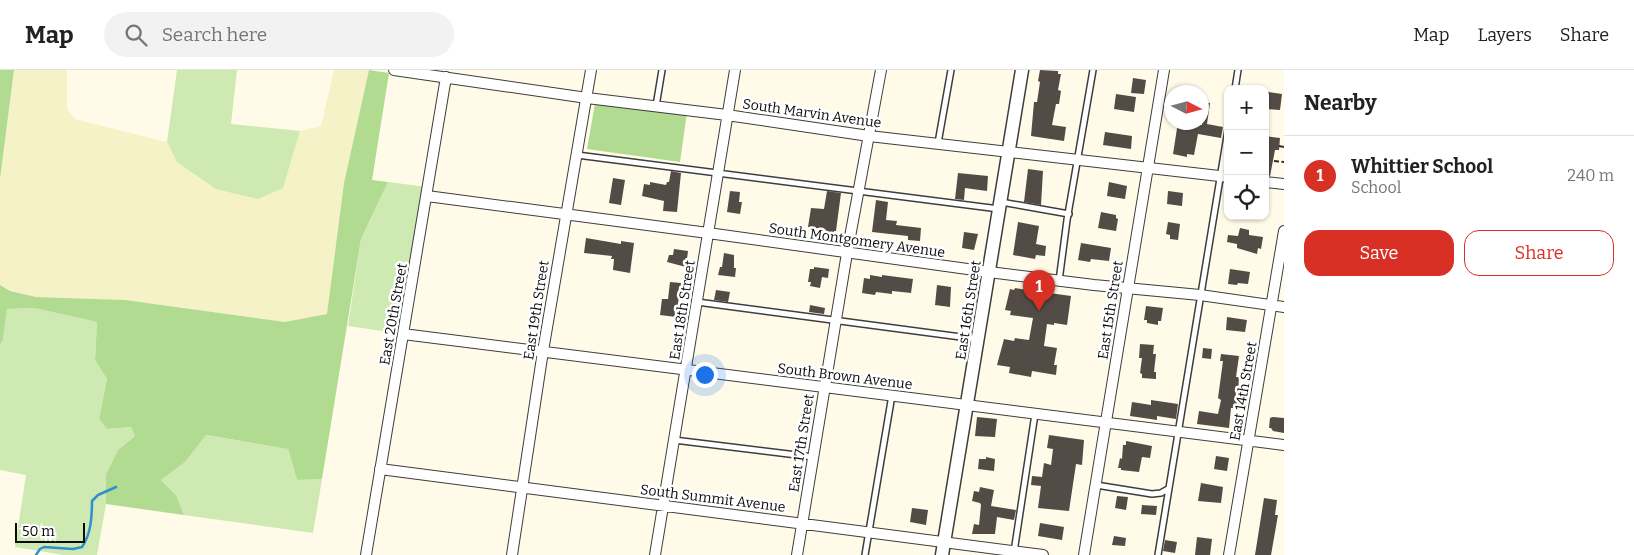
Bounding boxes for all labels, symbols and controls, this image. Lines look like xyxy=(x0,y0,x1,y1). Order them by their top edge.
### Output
search box xyxy=(104,12,454,57)
text: Map xyxy=(25,21,74,49)
icon: search xyxy=(122,21,150,49)
text: Search here xyxy=(162,23,267,46)
text: Map xyxy=(1413,24,1449,46)
text: Layers xyxy=(1477,24,1532,46)
text: Share xyxy=(1560,24,1609,46)
north arrow xyxy=(1164,85,1209,130)
map controls xyxy=(1224,85,1269,220)
button: + xyxy=(1224,85,1269,130)
text: Nearby xyxy=(1304,90,1377,116)
street label: South Marvin Avenue xyxy=(741,95,882,132)
button: − xyxy=(1224,130,1269,175)
text: Whittier School xyxy=(1351,155,1493,178)
text: 1 xyxy=(1317,166,1323,185)
text: 240 m xyxy=(1567,166,1614,185)
button: locate xyxy=(1224,175,1269,220)
text: School xyxy=(1351,178,1401,197)
street label: South Montgomery Avenue xyxy=(768,220,946,261)
button: Save xyxy=(1304,230,1454,276)
button: Share xyxy=(1464,230,1614,276)
street label: East 19th Street xyxy=(520,259,553,361)
street label: East 18th Street xyxy=(666,259,699,361)
street label: East 16th Street xyxy=(952,259,985,361)
street label: East 15th Street xyxy=(1094,259,1127,361)
street label: East 20th Street xyxy=(376,262,411,366)
pin: 1 xyxy=(1023,270,1055,311)
street label: East 14th Street xyxy=(1226,340,1261,442)
street label: South Brown Avenue xyxy=(777,360,913,393)
your location xyxy=(692,362,718,388)
street label: East 17th Street xyxy=(785,393,818,493)
street label: South Summit Avenue xyxy=(639,481,787,516)
scale bar xyxy=(15,520,85,543)
text: 50 m xyxy=(22,523,55,540)

